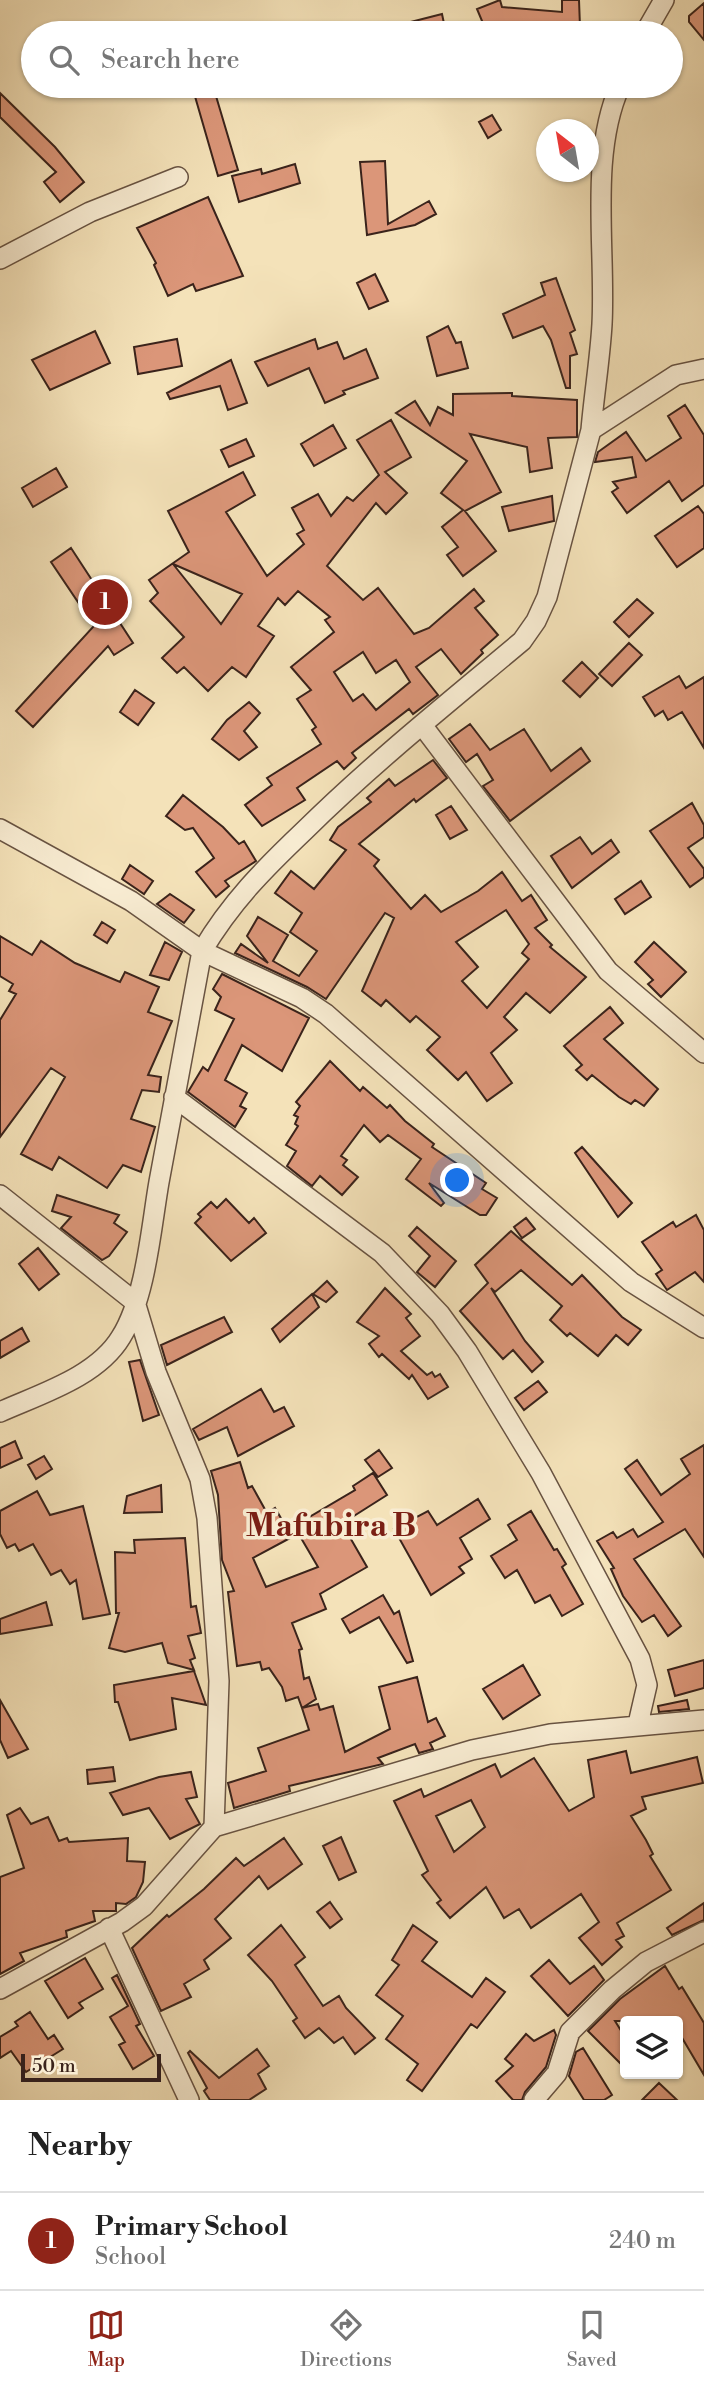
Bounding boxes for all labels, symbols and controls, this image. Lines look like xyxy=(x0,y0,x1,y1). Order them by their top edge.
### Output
search box xyxy=(21,21,683,98)
icon: search xyxy=(45,41,83,79)
text: Search here xyxy=(101,44,240,76)
north arrow xyxy=(536,119,599,182)
pin: 1 xyxy=(82,576,128,628)
your location xyxy=(440,1163,474,1197)
district label: Mafubira B xyxy=(246,1506,416,1546)
map controls xyxy=(620,2016,683,2079)
button: layers xyxy=(620,2016,683,2079)
scale bar xyxy=(21,2051,161,2083)
text: 50 m xyxy=(32,2054,76,2078)
text: Nearby xyxy=(28,2127,132,2165)
text: Primary School xyxy=(95,2211,288,2243)
text: 1 xyxy=(45,2227,57,2255)
text: 240 m xyxy=(609,2227,676,2255)
text: School xyxy=(95,2243,166,2271)
tab: Map xyxy=(87,2306,125,2372)
tab: Directions xyxy=(300,2306,392,2372)
tab: Saved xyxy=(567,2306,617,2372)

